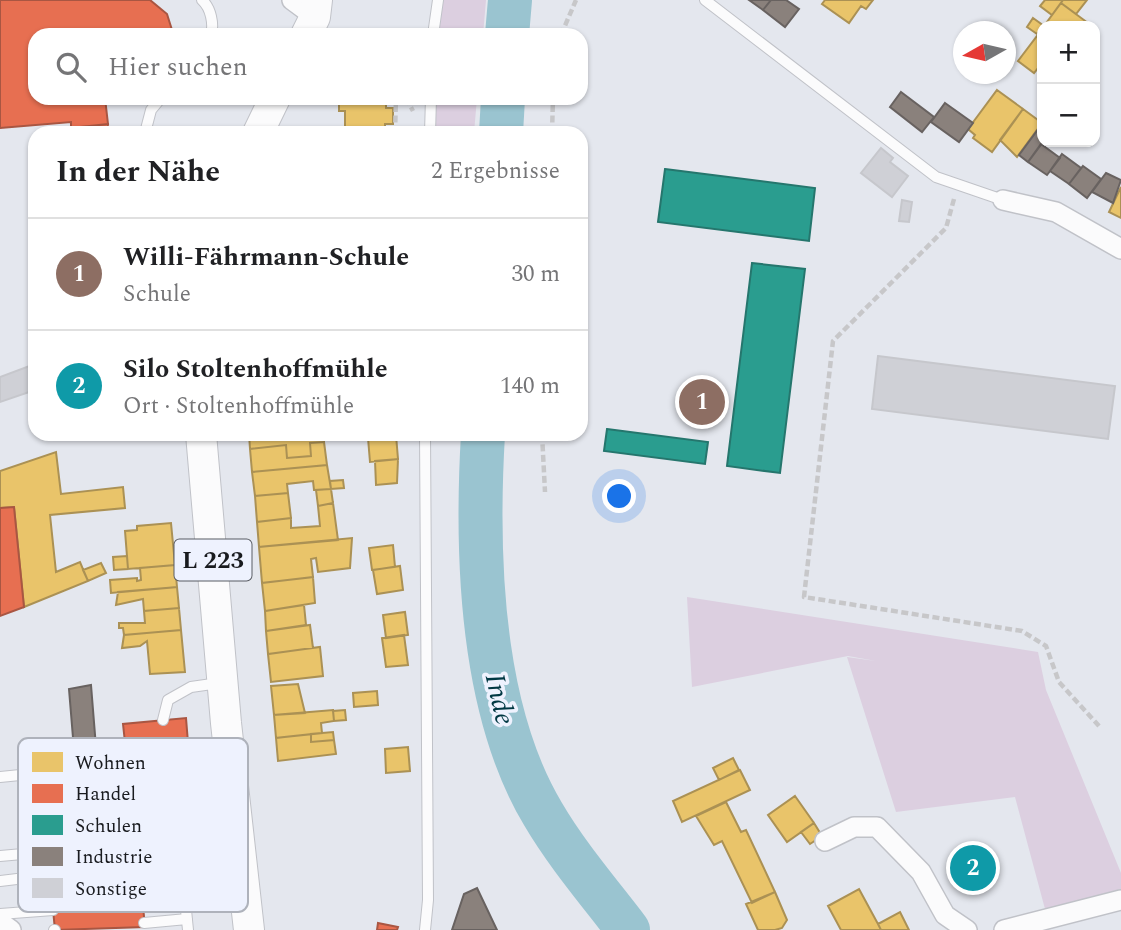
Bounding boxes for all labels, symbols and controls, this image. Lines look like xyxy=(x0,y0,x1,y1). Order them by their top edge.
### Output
north arrow xyxy=(953,21,1016,84)
map controls xyxy=(1037,21,1100,147)
button: + xyxy=(1037,21,1100,84)
search box xyxy=(28,28,588,105)
text: Hier suchen xyxy=(108,47,248,87)
icon: search xyxy=(52,48,90,86)
button: − xyxy=(1037,84,1100,147)
text: In der Nähe xyxy=(56,149,220,195)
text: 2 Ergebnisse xyxy=(431,154,560,189)
text: Willi-Fährmann-Schule xyxy=(123,237,409,277)
text: 1 xyxy=(73,257,85,292)
text: 30 m xyxy=(511,257,560,292)
text: Schule xyxy=(123,277,191,312)
text: Silo Stoltenhoffmühle xyxy=(123,349,388,389)
text: 2 xyxy=(73,369,85,404)
text: 140 m xyxy=(500,369,560,404)
pin: 1 xyxy=(679,376,725,428)
text: Ort · Stoltenhoffmühle xyxy=(123,389,354,424)
your location xyxy=(602,479,636,513)
road number: L 223 xyxy=(174,540,252,580)
water label: Inde xyxy=(473,669,526,729)
legend xyxy=(18,738,248,912)
text: Wohnen xyxy=(75,749,146,778)
text: Handel xyxy=(75,780,136,809)
text: Schulen xyxy=(75,812,142,841)
pin: 2 xyxy=(950,842,996,894)
text: Industrie xyxy=(75,843,152,872)
text: Sonstige xyxy=(75,875,147,904)

